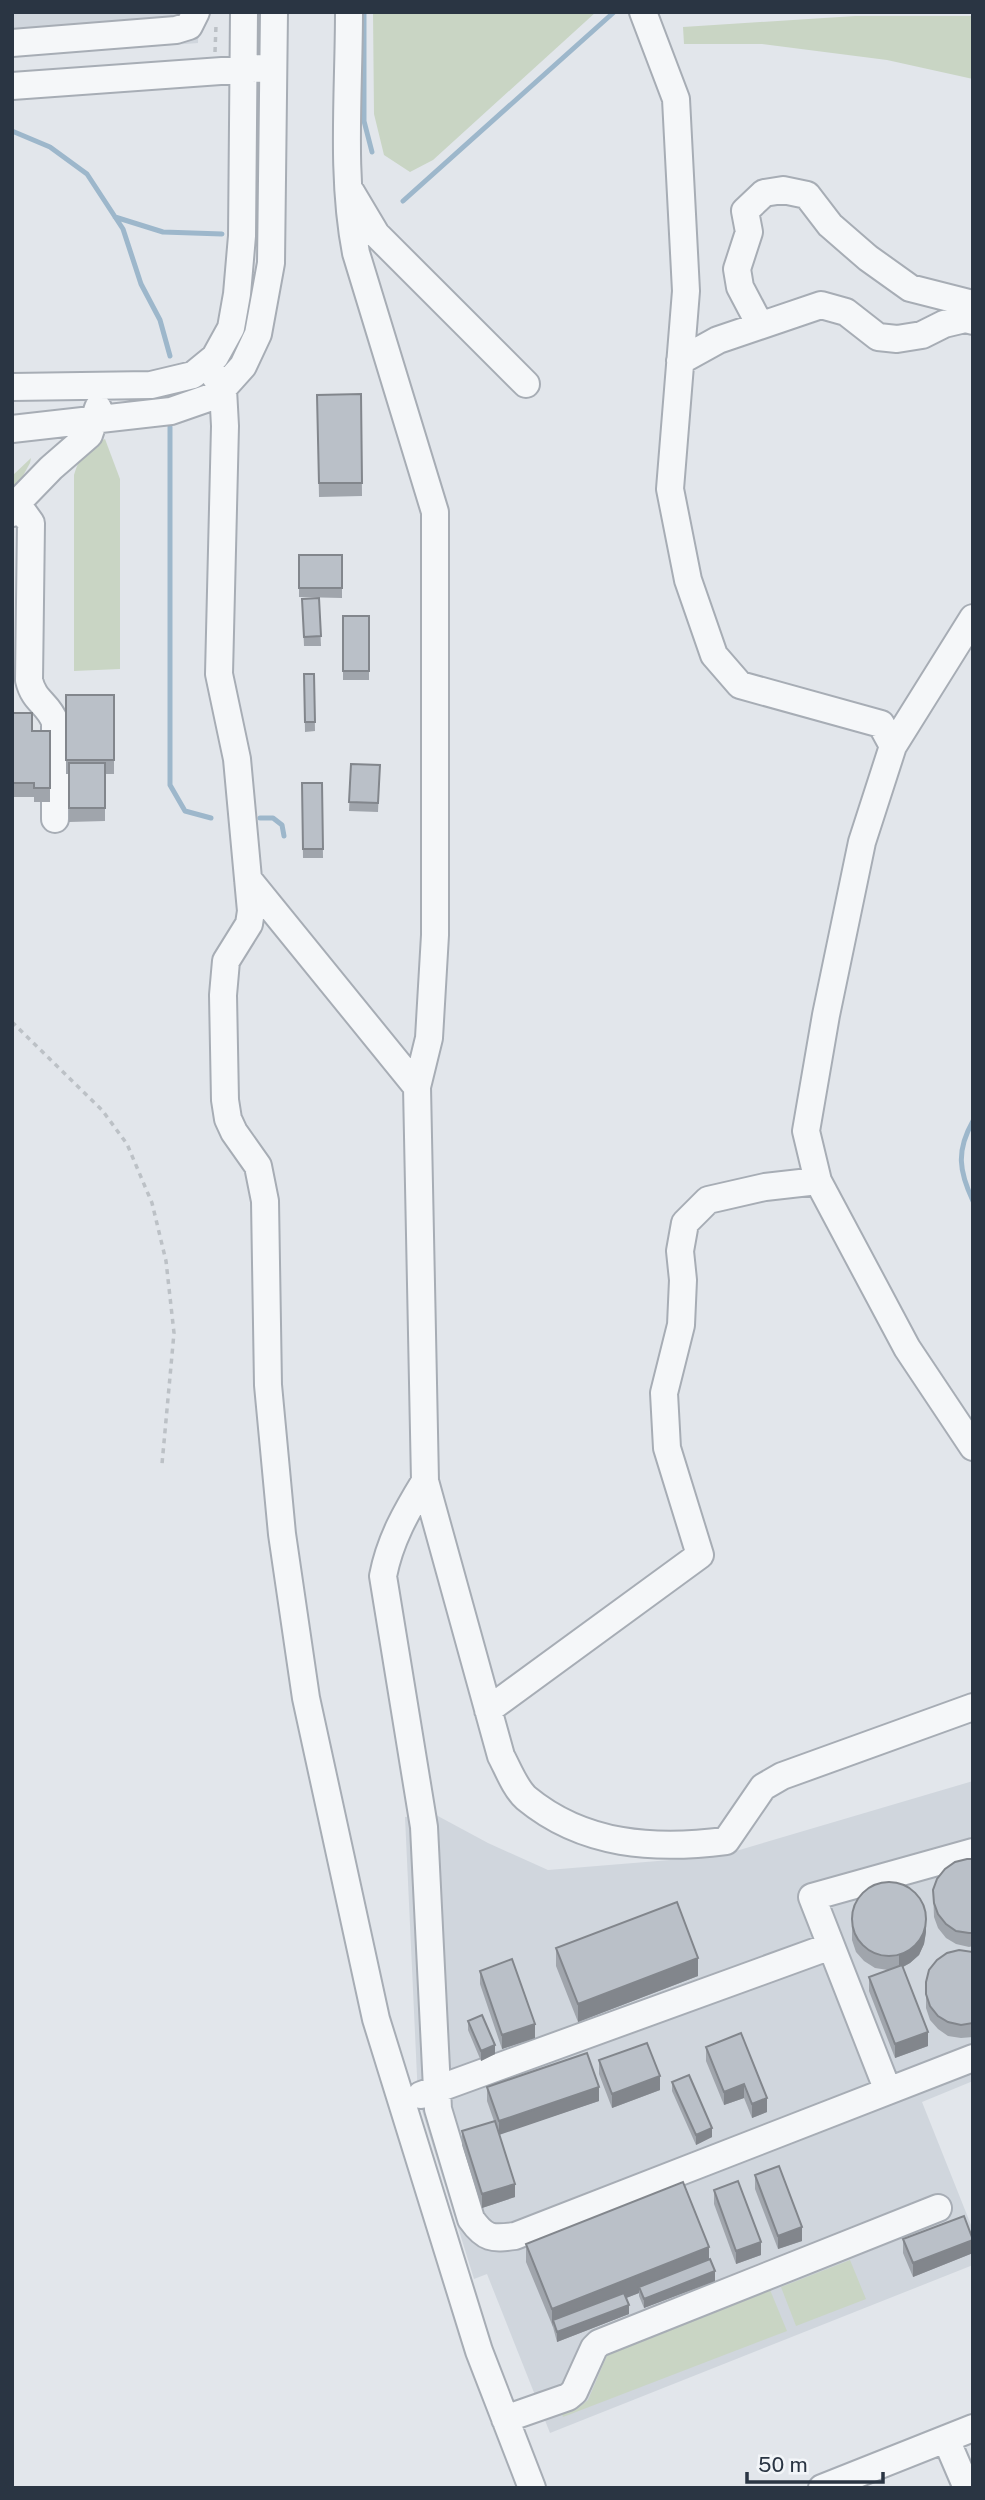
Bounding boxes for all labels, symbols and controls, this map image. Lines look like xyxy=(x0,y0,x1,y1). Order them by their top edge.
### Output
scale bar xyxy=(747,2440,884,2484)
text: 50 m xyxy=(758,2452,808,2477)

